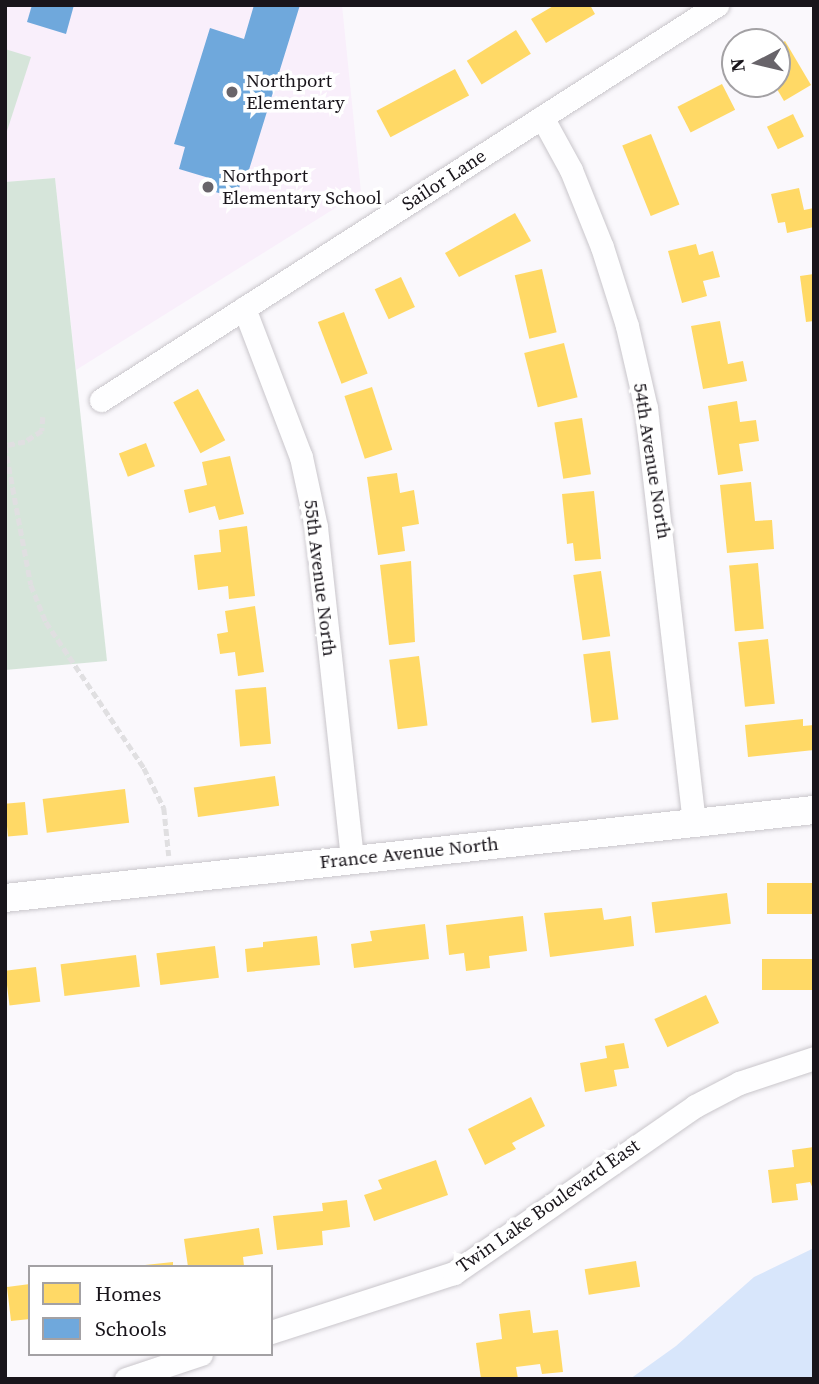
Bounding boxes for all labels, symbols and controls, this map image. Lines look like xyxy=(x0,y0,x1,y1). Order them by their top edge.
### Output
north arrow xyxy=(721,28,791,98)
text: N xyxy=(723,57,751,74)
place label: Northport Elementary xyxy=(246,70,345,114)
marker: Northport Elementary xyxy=(224,84,240,100)
street label: Sailor Lane xyxy=(398,144,490,216)
place label: Northport Elementary School xyxy=(222,165,382,209)
marker: Northport Elementary School xyxy=(200,179,216,195)
street label: 54th Avenue North xyxy=(628,381,676,541)
street label: 55th Avenue North xyxy=(299,498,341,658)
street label: France Avenue North xyxy=(318,832,500,874)
street label: Twin Lake Boulevard East xyxy=(452,1134,644,1278)
legend xyxy=(28,1265,273,1356)
text: Homes xyxy=(95,1279,161,1308)
text: Schools xyxy=(95,1314,167,1343)

